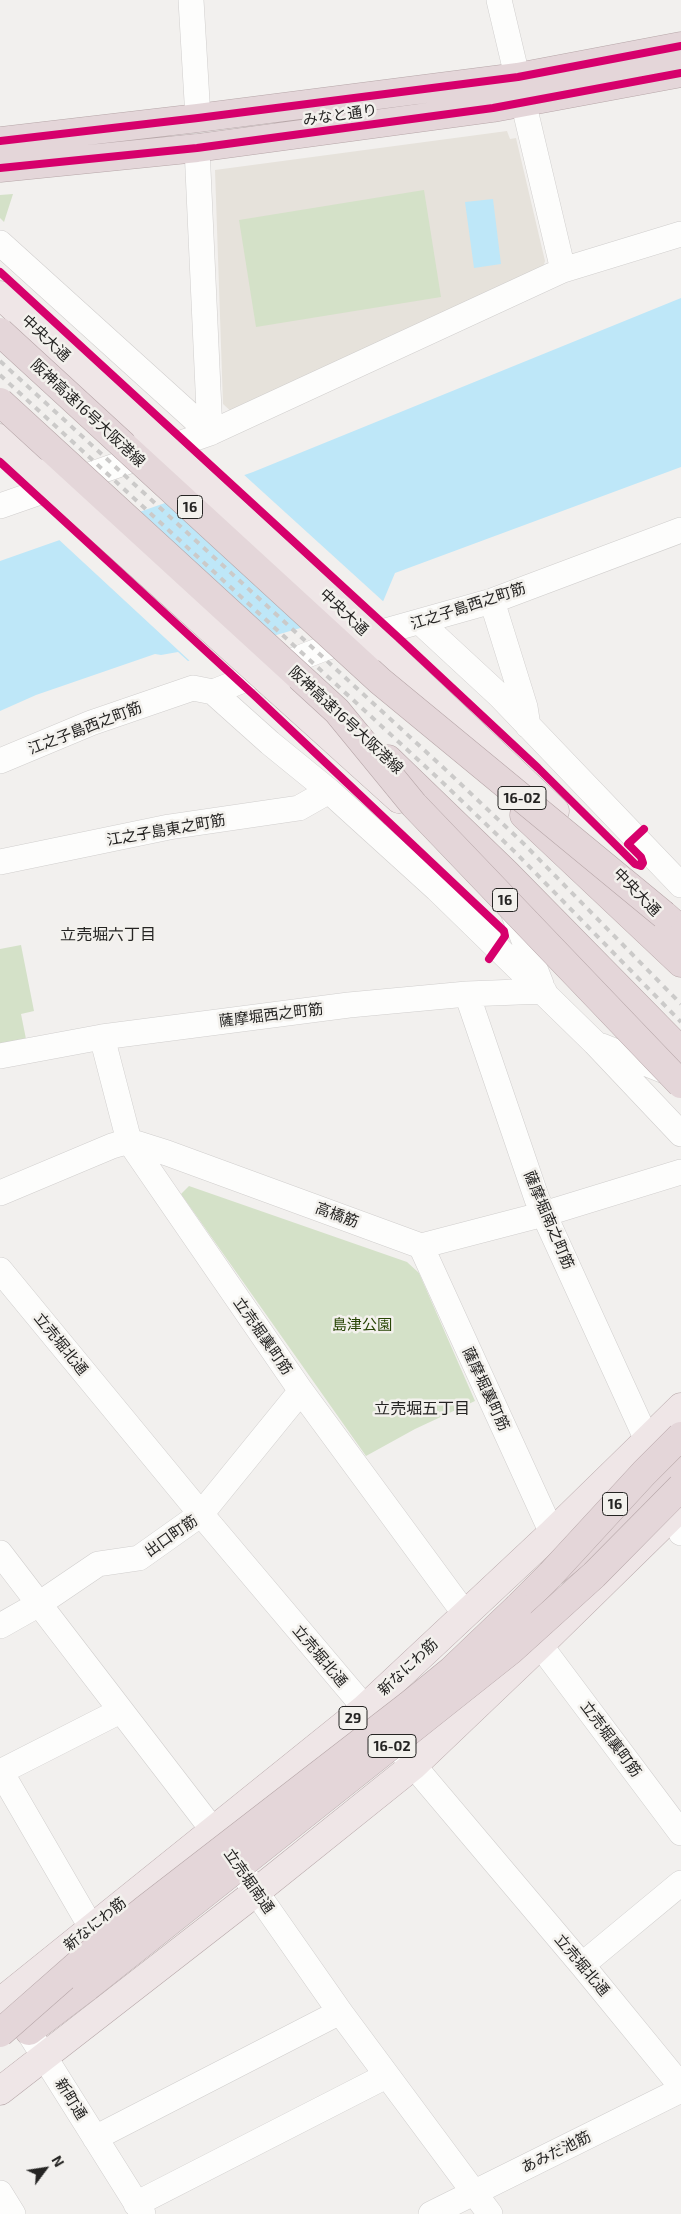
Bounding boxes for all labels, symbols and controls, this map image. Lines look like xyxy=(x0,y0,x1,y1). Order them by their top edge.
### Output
street label: みなと通り xyxy=(302,101,378,129)
street label: 中央大通 xyxy=(18,311,74,365)
street label: 阪神高速16号大阪港線 xyxy=(27,355,149,471)
road number: 16 xyxy=(178,496,202,518)
street label: 江之子島西之町筋 xyxy=(408,579,528,633)
street label: 中央大通 xyxy=(316,585,372,639)
street label: 阪神高速16号大阪港線 xyxy=(285,662,407,778)
street label: 江之子島西之町筋 xyxy=(26,698,144,758)
road number: 16-02 xyxy=(498,786,546,810)
street label: 江之子島東之町筋 xyxy=(105,811,227,849)
street label: 中央大通 xyxy=(610,864,664,920)
road number: 16 xyxy=(492,888,518,912)
district label: 立売堀六丁目 xyxy=(60,925,156,945)
street label: 薩摩堀西之町筋 xyxy=(218,1000,324,1030)
street label: 薩摩堀南之町筋 xyxy=(520,1168,578,1272)
street label: 高橋筋 xyxy=(313,1199,361,1231)
street label: 立売堀裏町筋 xyxy=(230,1294,296,1378)
street label: 立売堀北通 xyxy=(30,1309,92,1379)
park label: 島津公園 xyxy=(332,1316,392,1334)
street label: 薩摩堀裏町筋 xyxy=(459,1344,513,1434)
district label: 立売堀五丁目 xyxy=(374,1399,470,1419)
road number: 16 xyxy=(602,1492,628,1516)
street label: 出口町筋 xyxy=(141,1511,201,1561)
street label: 立売堀北通 xyxy=(289,1621,351,1691)
street label: 新なにわ筋 xyxy=(374,1635,442,1699)
street label: 立売堀裏町筋 xyxy=(577,1698,645,1780)
road number: 29 xyxy=(339,1706,367,1730)
road number: 16-02 xyxy=(368,1734,416,1758)
street label: 立売堀南通 xyxy=(220,1845,278,1917)
street label: 新なにわ筋 xyxy=(60,1893,130,1955)
street label: 立売堀北通 xyxy=(551,1930,613,2000)
street label: 新町通 xyxy=(51,2075,91,2123)
street label: あみだ池筋 xyxy=(518,2127,594,2177)
north arrow xyxy=(20,2144,70,2194)
text: N xyxy=(48,2152,68,2170)

